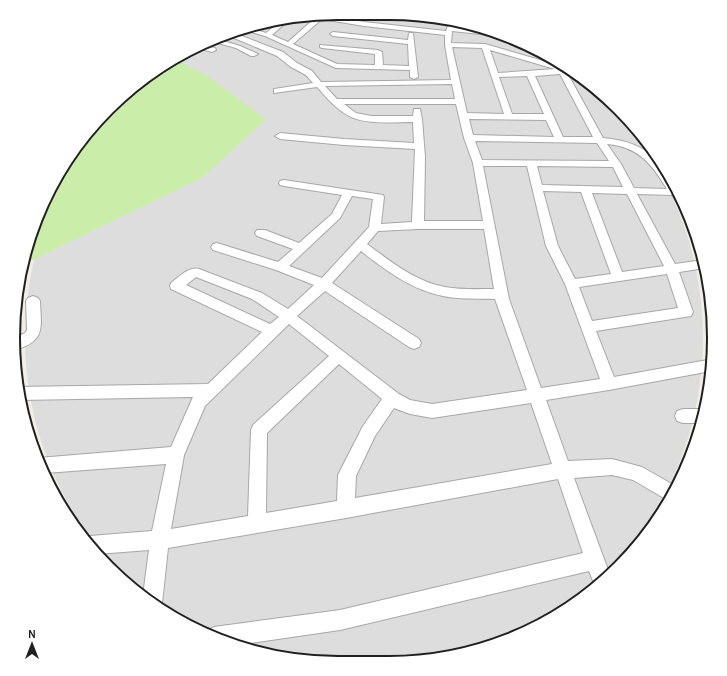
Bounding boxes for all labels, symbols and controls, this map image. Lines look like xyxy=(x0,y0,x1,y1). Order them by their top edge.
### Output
north arrow xyxy=(12,624,52,664)
text: N xyxy=(28,628,36,641)

